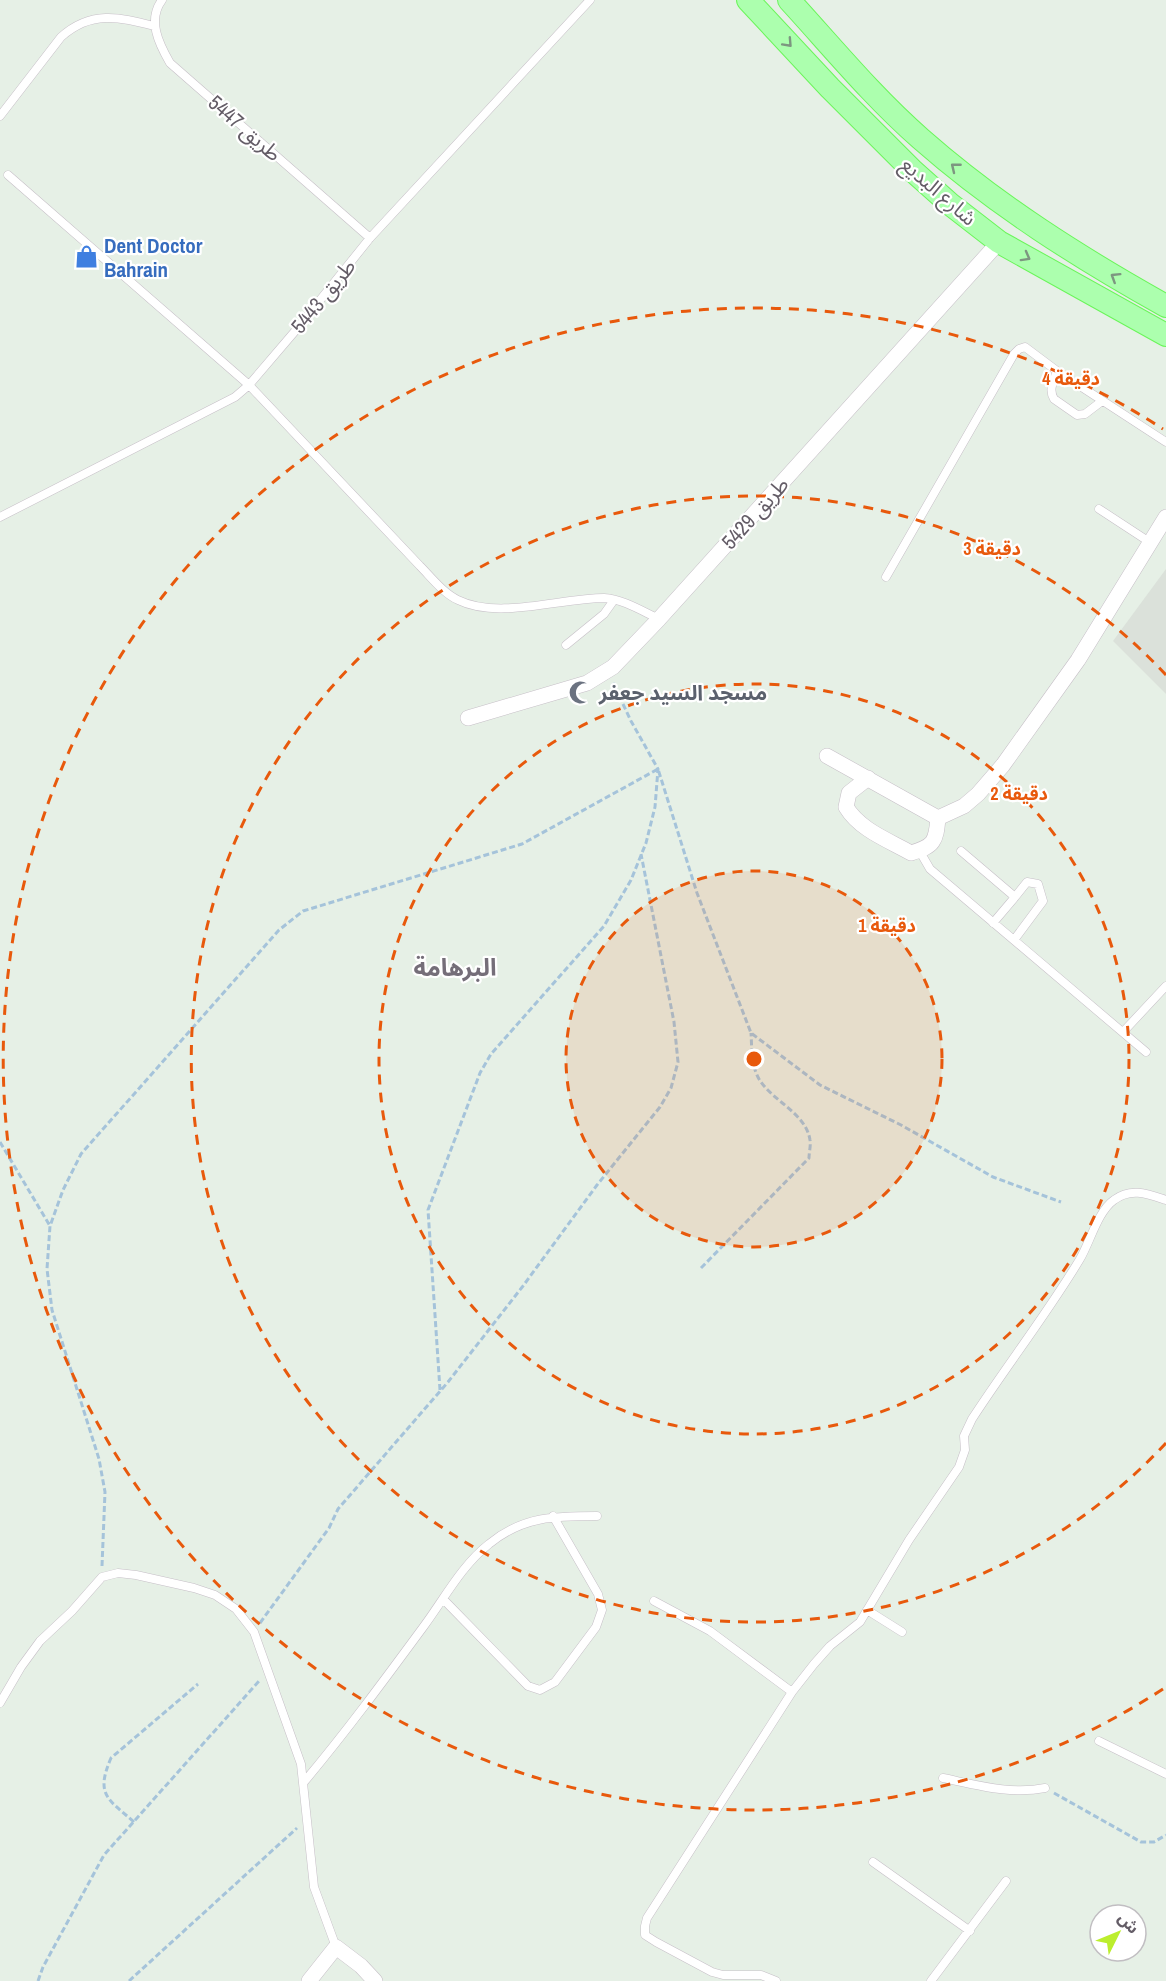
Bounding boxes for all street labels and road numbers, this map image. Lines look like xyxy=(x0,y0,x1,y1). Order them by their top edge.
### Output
street label: طريق 5447 xyxy=(202,88,288,168)
street label: شارع البديع xyxy=(894,150,983,233)
street label: طريق 5443 xyxy=(284,253,362,339)
street label: طريق 5429 xyxy=(715,471,795,555)

